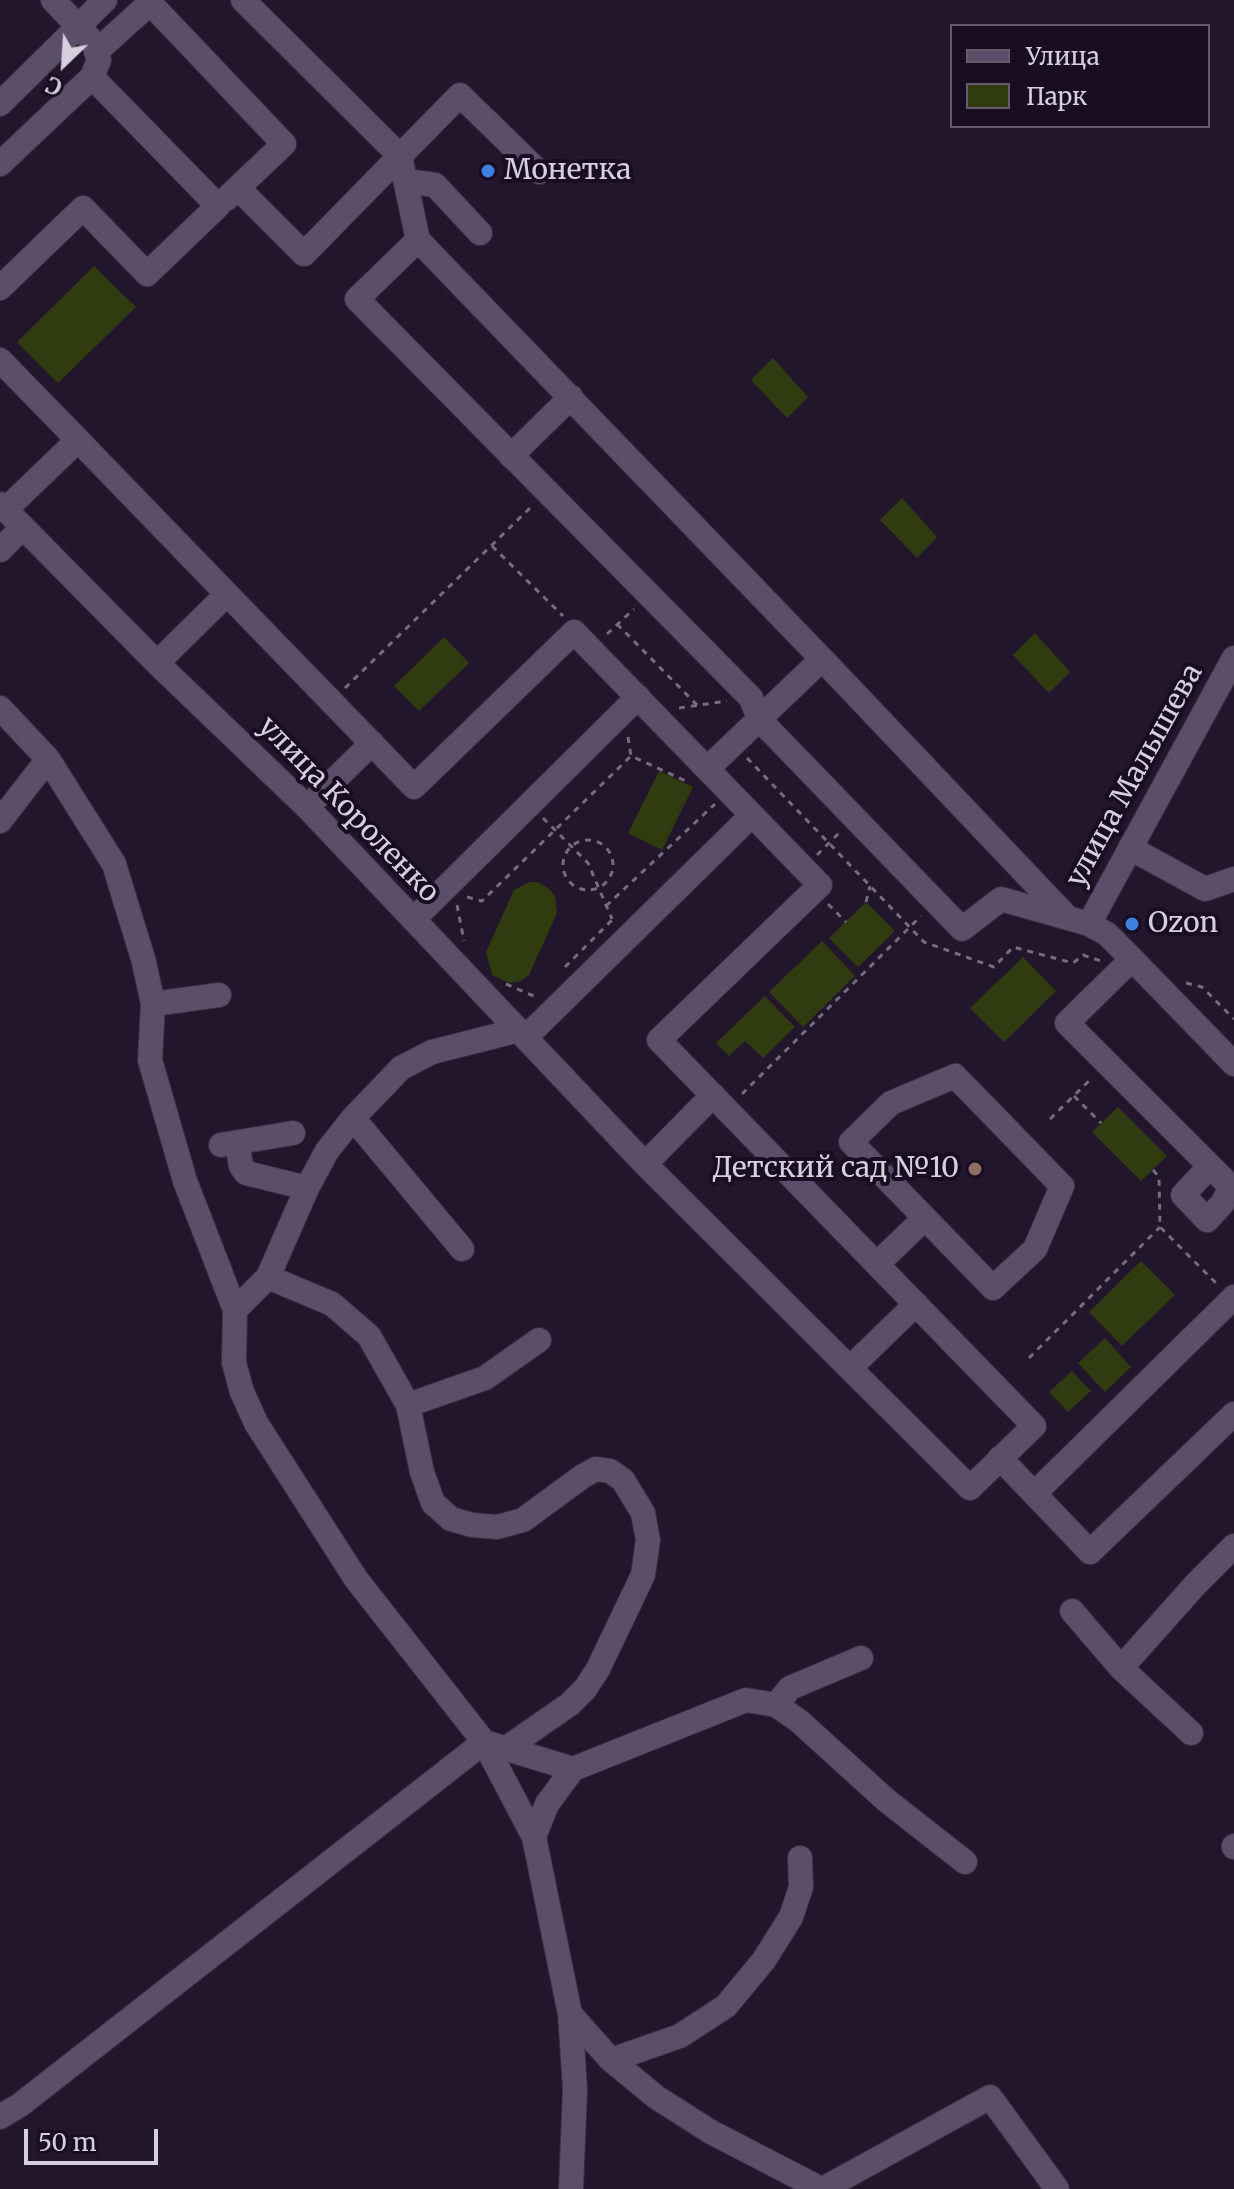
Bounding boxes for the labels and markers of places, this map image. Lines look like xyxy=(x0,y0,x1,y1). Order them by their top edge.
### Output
place label: Монетка xyxy=(504,154,631,188)
marker: Монетка xyxy=(479,162,497,180)
place label: Ozon xyxy=(1148,907,1218,941)
marker: Ozon xyxy=(1123,915,1141,933)
place label: Детский сад №10 xyxy=(713,1152,959,1186)
marker: Детский сад №10 xyxy=(966,1160,984,1178)

